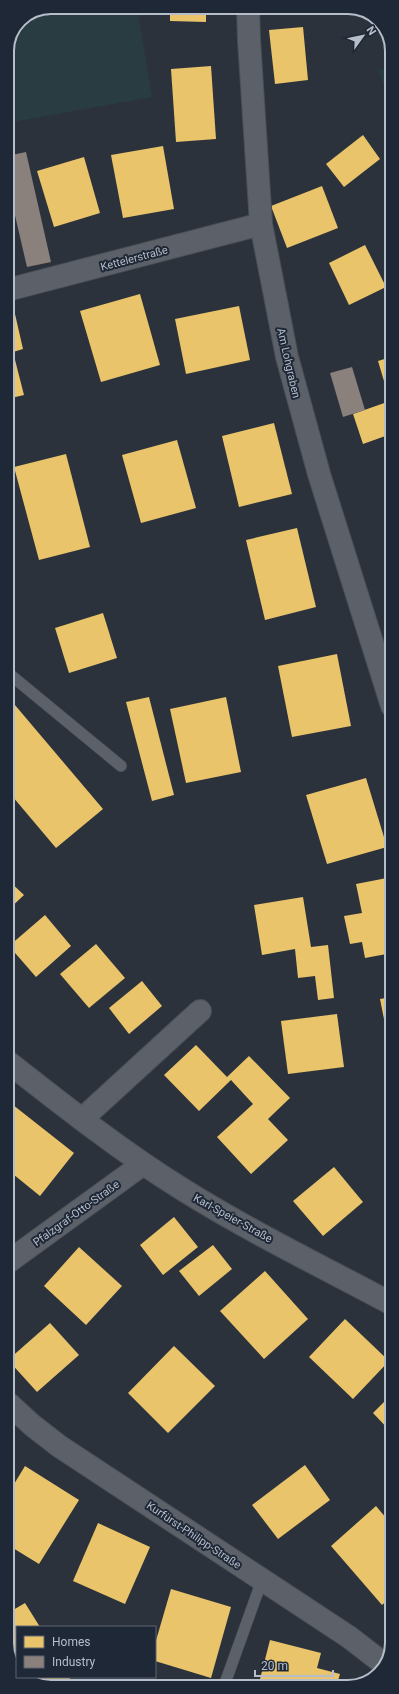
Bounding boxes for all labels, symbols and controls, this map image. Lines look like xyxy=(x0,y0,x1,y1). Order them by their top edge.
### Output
north arrow xyxy=(343,16,383,56)
text: N xyxy=(363,24,379,38)
street label: Kettelerstraße xyxy=(99,243,169,274)
street label: Am Lohgraben xyxy=(274,327,303,399)
street label: Pfalzgraf-Otto-Straße xyxy=(31,1178,122,1249)
street label: Karl-Speier-Straße xyxy=(191,1191,275,1246)
street label: Kurfürst-Philipp-Straße xyxy=(144,1499,244,1572)
legend xyxy=(16,1626,156,1678)
text: Homes xyxy=(52,1635,90,1649)
scale bar xyxy=(255,1652,333,1678)
text: Industry xyxy=(52,1655,96,1669)
text: 20 m xyxy=(261,1659,288,1673)

